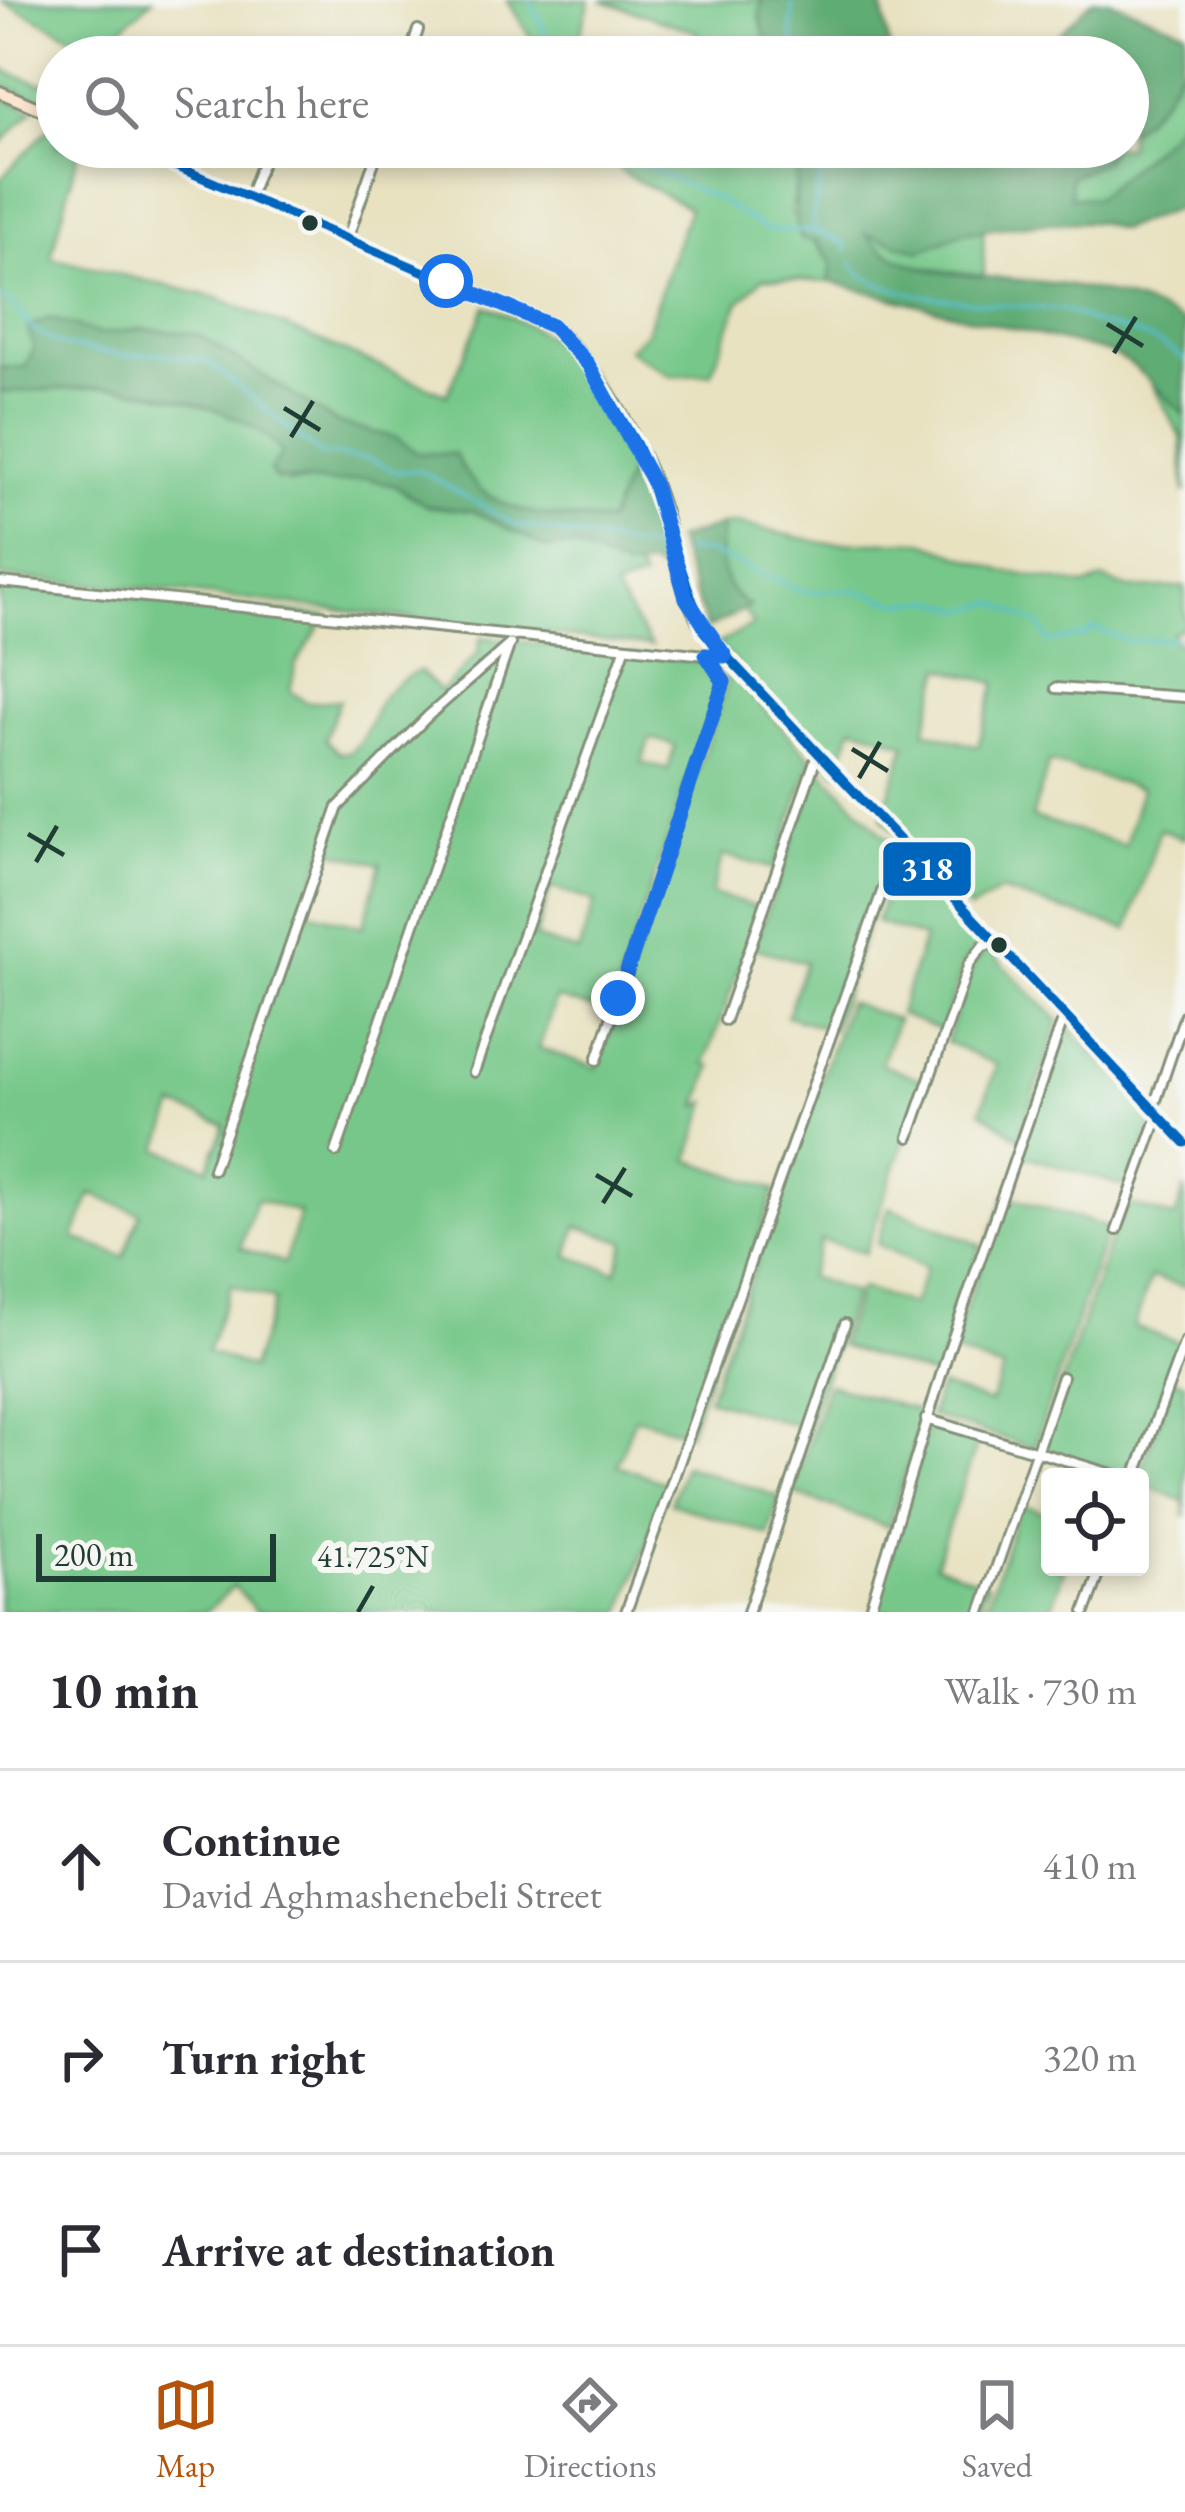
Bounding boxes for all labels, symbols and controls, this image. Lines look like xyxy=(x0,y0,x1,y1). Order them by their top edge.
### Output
search box xyxy=(36,36,1149,168)
icon: search xyxy=(78,69,144,135)
text: Search here xyxy=(174,73,369,131)
unlabelled marker xyxy=(299,212,321,234)
route start xyxy=(419,254,473,308)
line badge: 318 xyxy=(881,840,973,898)
text: 318 xyxy=(901,847,953,890)
unlabelled marker xyxy=(988,934,1010,956)
route end xyxy=(591,971,645,1025)
map controls xyxy=(1041,1468,1149,1576)
button: locate xyxy=(1041,1468,1149,1576)
scale bar xyxy=(36,1528,276,1581)
text: 200 m xyxy=(54,1533,134,1576)
text: 41.725°N xyxy=(317,1537,429,1576)
text: 10 min xyxy=(48,1657,199,1723)
text: Walk · 730 m xyxy=(944,1665,1137,1716)
text: Continue xyxy=(162,1811,340,1869)
icon: ahead xyxy=(48,1833,114,1899)
text: 410 m xyxy=(1043,1840,1137,1891)
text: David Aghmashenebeli Street xyxy=(162,1869,602,1920)
icon: right xyxy=(48,2025,114,2091)
text: Turn right xyxy=(162,2029,365,2087)
text: 320 m xyxy=(1043,2032,1137,2083)
icon: arrive xyxy=(48,2217,114,2283)
text: Arrive at destination xyxy=(162,2221,555,2279)
tab: Map xyxy=(153,2372,219,2487)
tab: Directions xyxy=(524,2372,657,2487)
tab: Saved xyxy=(962,2372,1032,2487)

